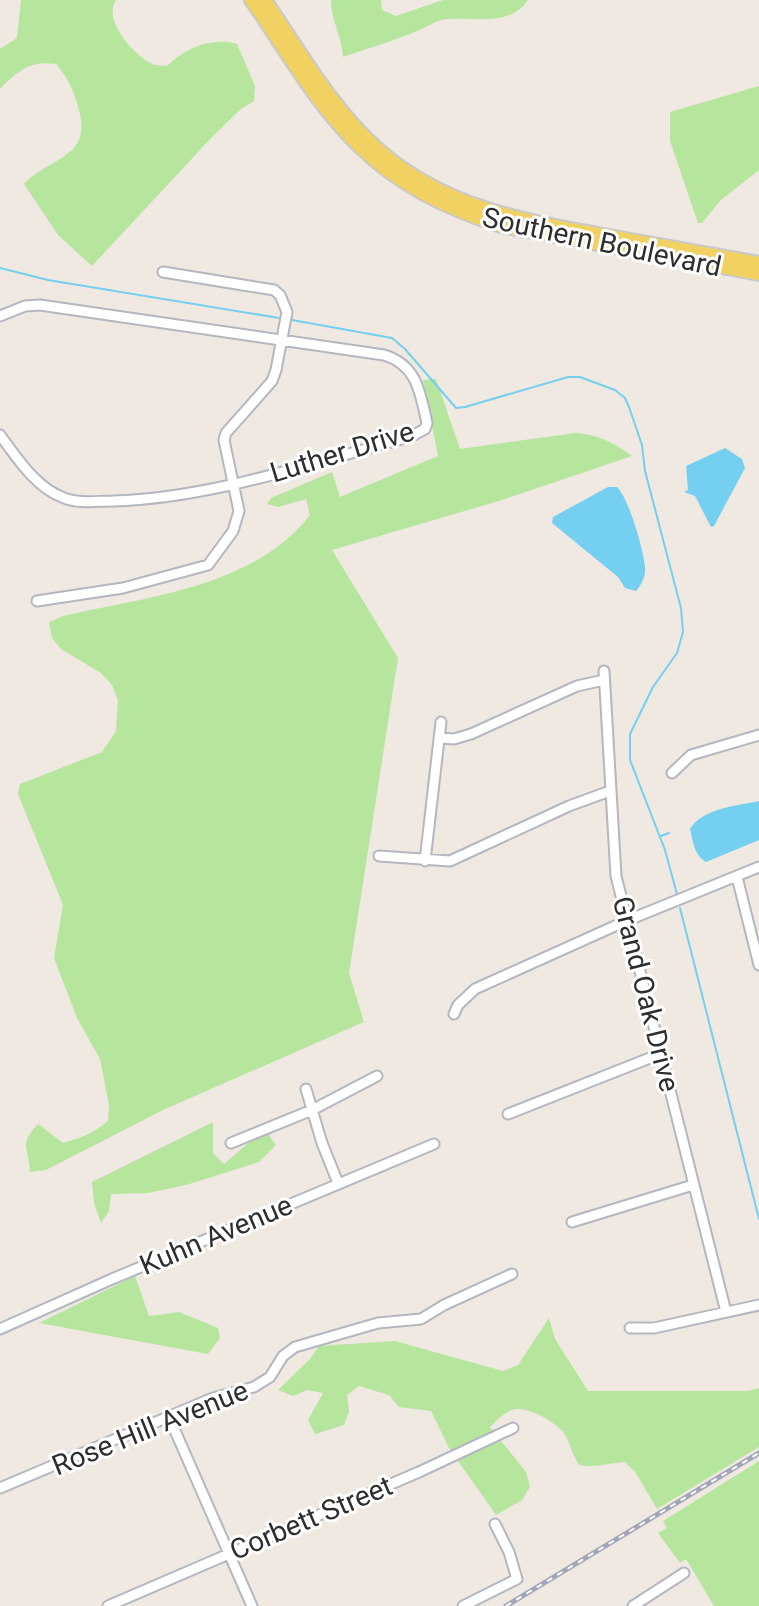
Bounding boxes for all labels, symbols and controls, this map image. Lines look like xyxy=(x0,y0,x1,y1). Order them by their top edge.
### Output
street label: Southern Boulevard xyxy=(480,201,724,283)
street label: Luther Drive xyxy=(266,414,418,490)
street label: Grand Oak Drive xyxy=(606,893,686,1095)
street label: Kuhn Avenue xyxy=(135,1188,297,1282)
street label: Rose Hill Avenue xyxy=(47,1374,253,1482)
street label: Corbett Street xyxy=(225,1469,397,1567)

